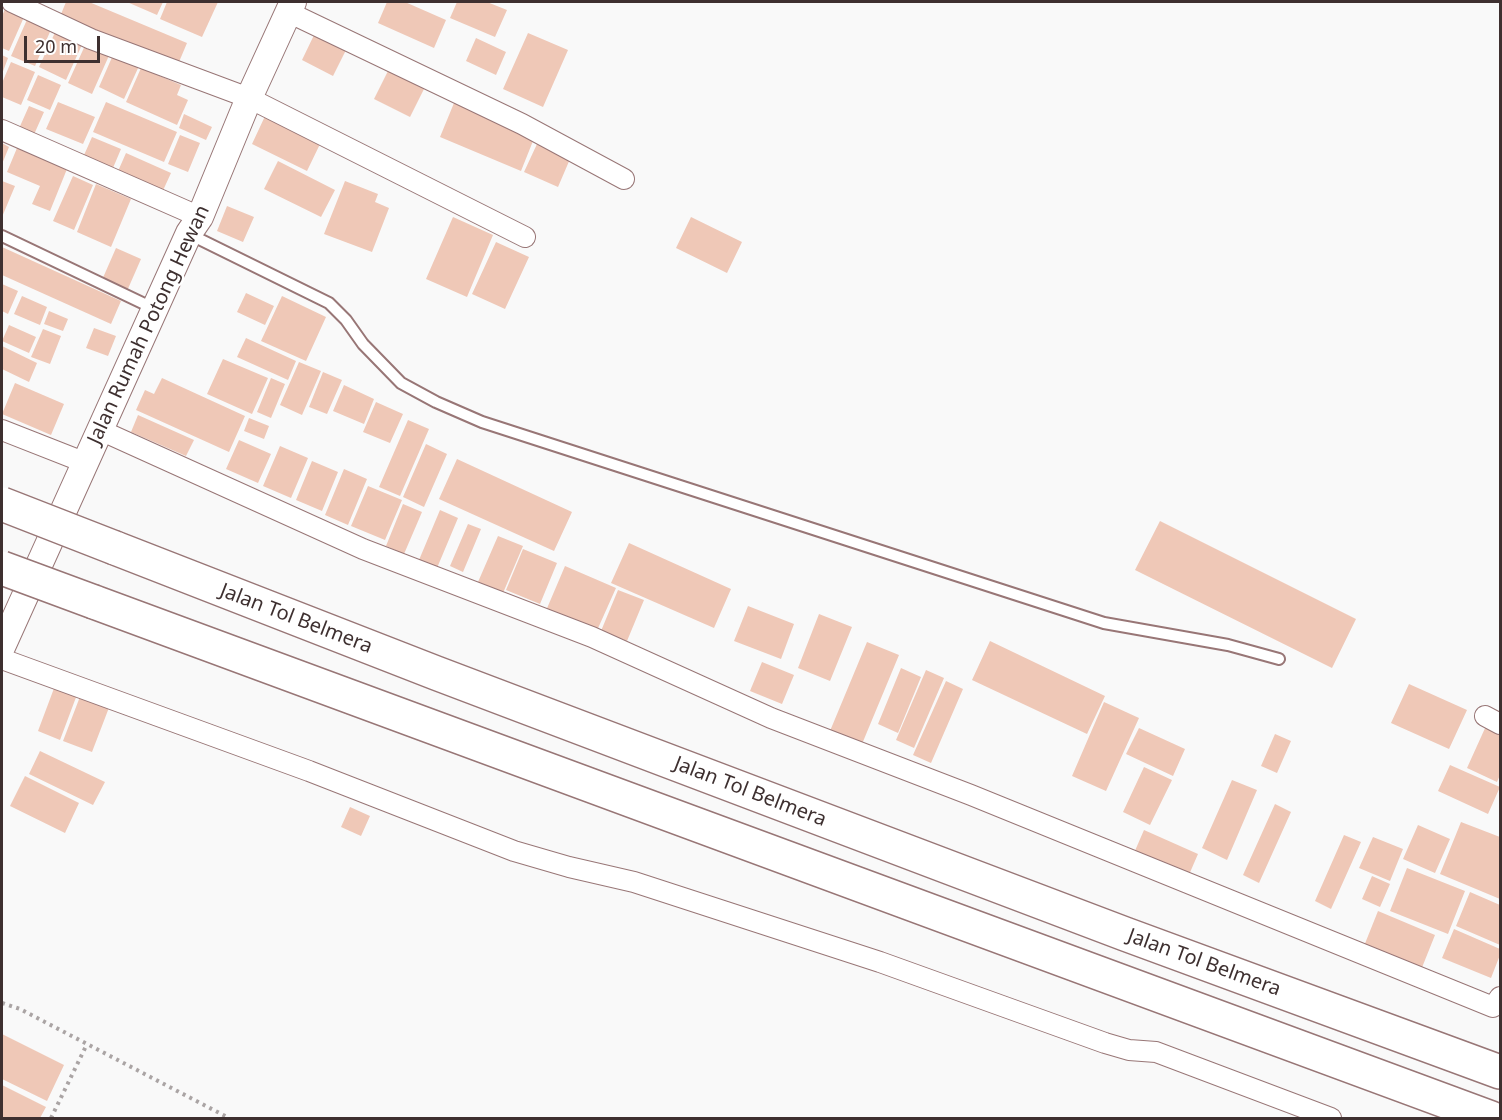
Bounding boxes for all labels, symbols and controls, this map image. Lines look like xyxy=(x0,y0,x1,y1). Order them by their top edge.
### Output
scale bar xyxy=(27,24,104,62)
text: 20 m xyxy=(35,34,77,58)
street label: Jalan Rumah Potong Hewan xyxy=(83,202,215,448)
street label: Jalan Tol Belmera xyxy=(216,579,376,659)
street label: Jalan Tol Belmera xyxy=(670,752,830,832)
street label: Jalan Tol Belmera xyxy=(1124,924,1284,1002)

